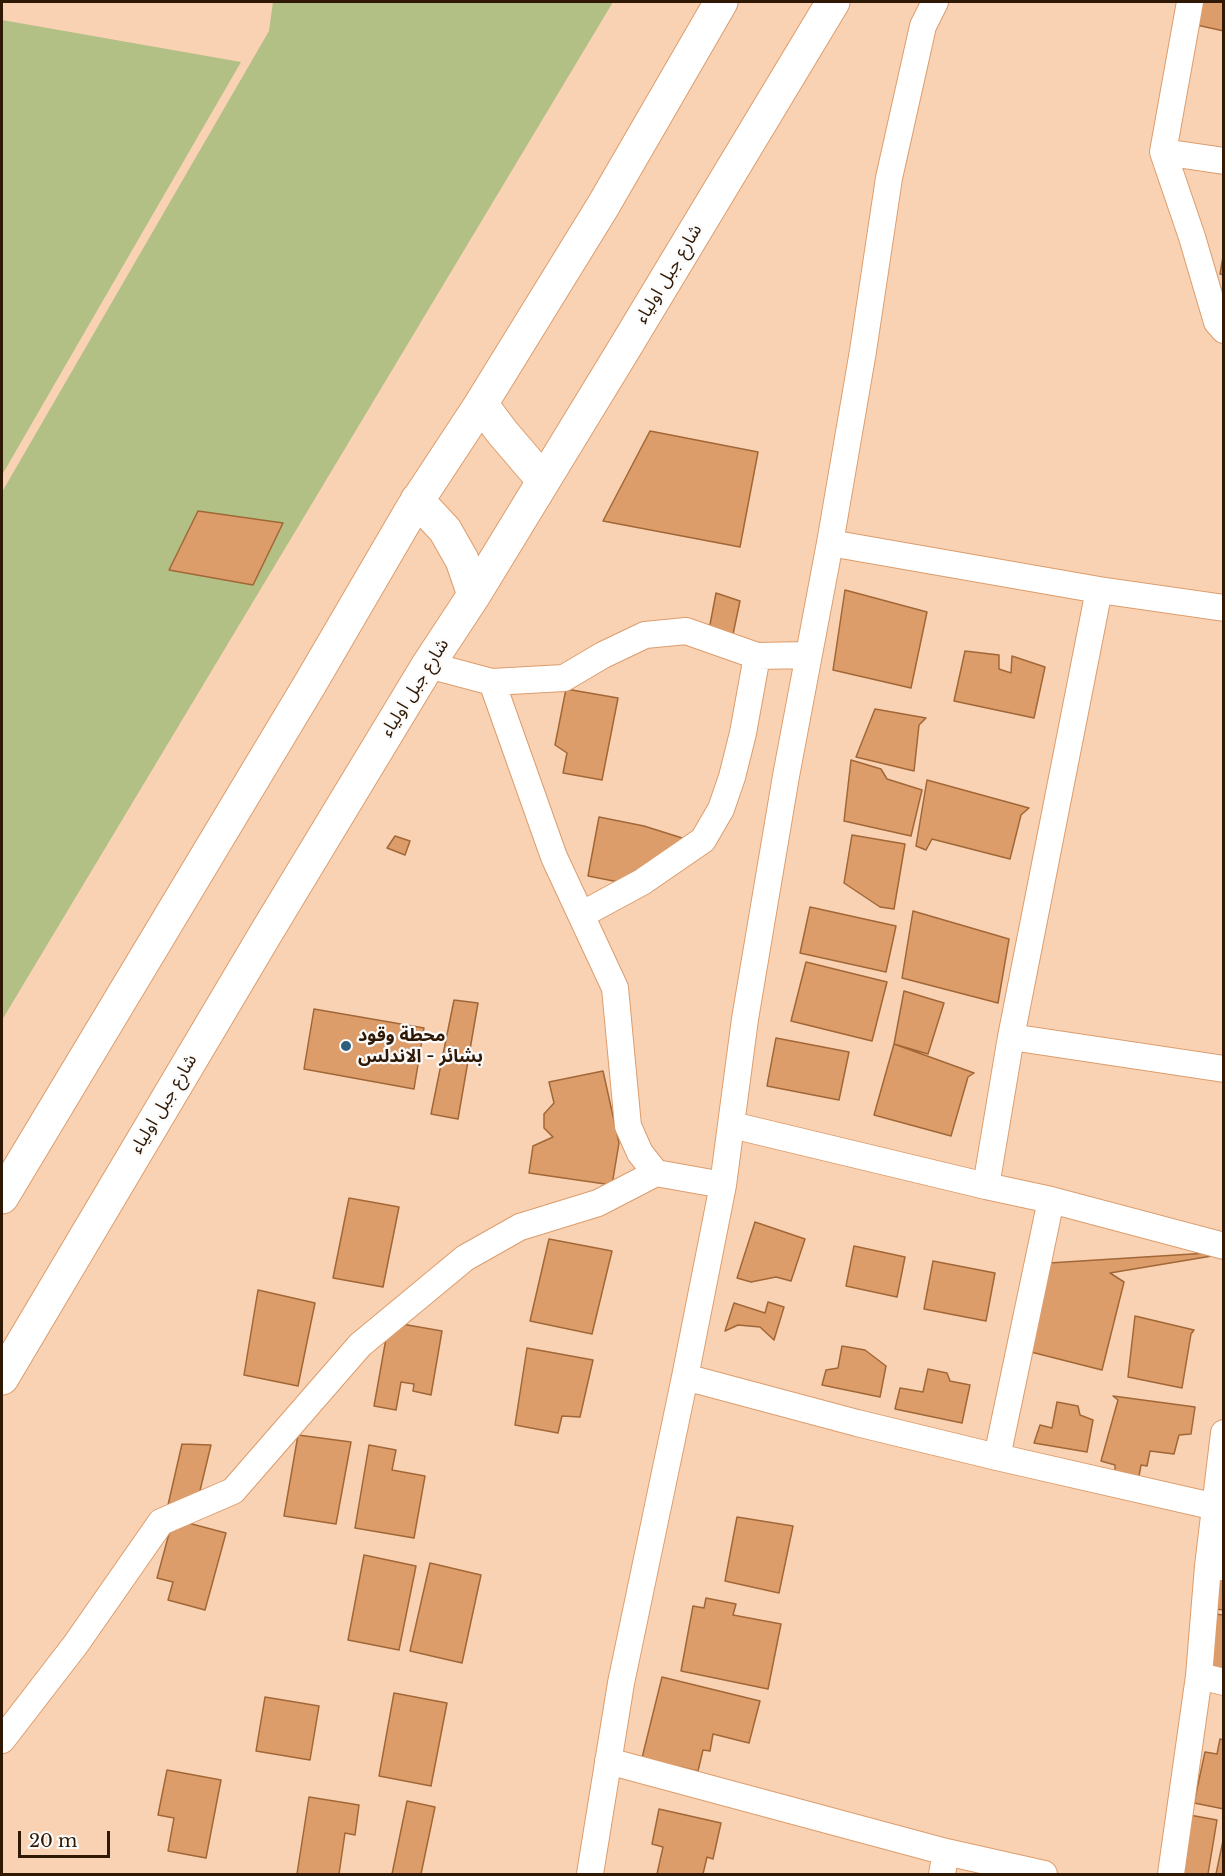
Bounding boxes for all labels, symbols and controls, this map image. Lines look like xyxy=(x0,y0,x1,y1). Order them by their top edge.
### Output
street label: شارع جبل اولياء xyxy=(631,221,707,327)
street label: شارع جبل اولياء xyxy=(376,635,454,741)
place label: محطة وقود بشائر - الاندلس xyxy=(358,1025,483,1068)
marker: محطة وقود بشائر - الاندلس xyxy=(339,1039,353,1053)
street label: شارع جبل اولياء xyxy=(126,1051,202,1157)
scale bar xyxy=(21,1819,112,1857)
text: 20 m xyxy=(29,1830,77,1852)

